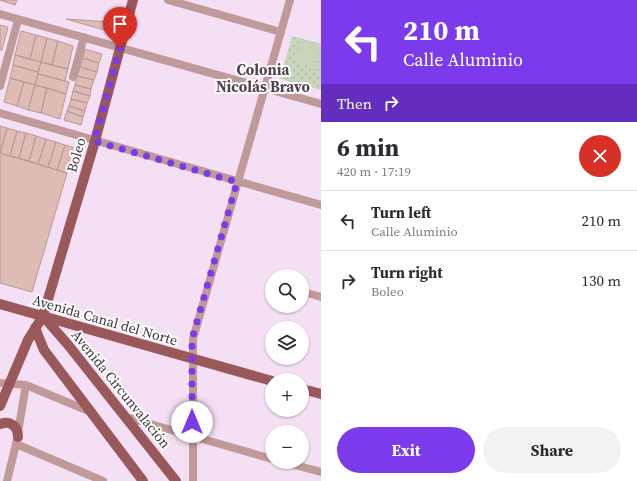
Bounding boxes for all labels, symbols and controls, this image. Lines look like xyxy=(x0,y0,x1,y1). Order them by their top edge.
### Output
pin xyxy=(103,7.0,137,48)
text: 210 m xyxy=(403,11,480,49)
icon: arrive xyxy=(109,13,131,35)
icon: left xyxy=(337,16,389,68)
text: Calle Aluminio xyxy=(403,47,523,72)
district label: Colonia Nicolás Bravo xyxy=(216,59,311,97)
icon: right xyxy=(380,92,402,114)
text: Then xyxy=(337,93,372,114)
text: 6 min xyxy=(337,131,399,164)
street label: Boleo xyxy=(62,135,91,175)
button: close xyxy=(579,135,621,177)
text: 420 m · 17:19 xyxy=(337,163,411,180)
text: Turn left xyxy=(371,202,431,223)
icon: left xyxy=(337,210,359,232)
text: 210 m xyxy=(581,210,621,231)
text: Calle Aluminio xyxy=(371,223,458,240)
text: Turn right xyxy=(371,262,443,283)
map controls xyxy=(265,269,309,469)
button: search xyxy=(265,269,309,313)
icon: right xyxy=(337,270,359,292)
text: 130 m xyxy=(581,270,621,291)
text: Boleo xyxy=(371,283,404,300)
street label: Avenida Canal del Norte xyxy=(30,290,180,350)
button: layers xyxy=(265,321,309,365)
street label: Avenida Circunvalación xyxy=(67,325,175,453)
button: + xyxy=(265,373,309,417)
position arrow xyxy=(171,401,213,443)
button: − xyxy=(265,425,309,469)
button: Exit xyxy=(337,427,475,473)
button: Share xyxy=(483,427,621,473)

